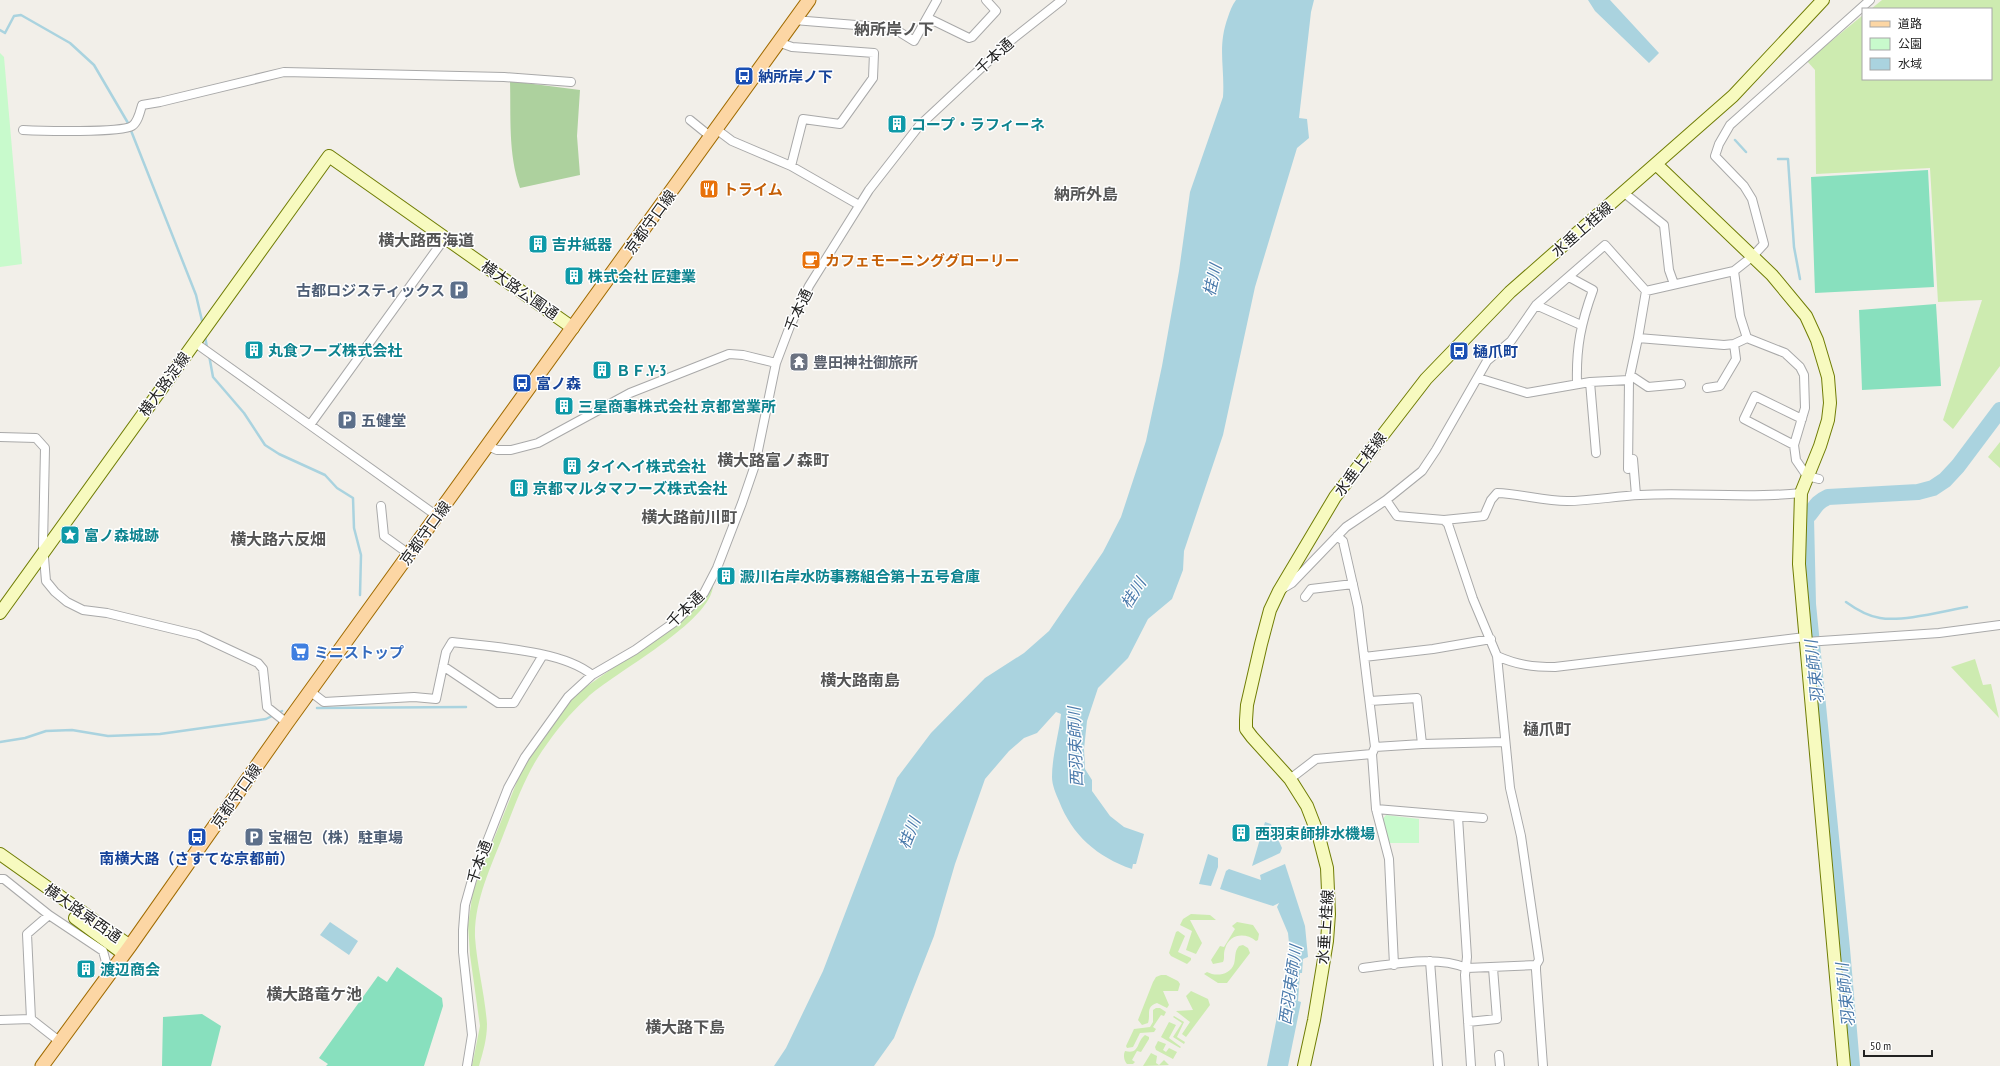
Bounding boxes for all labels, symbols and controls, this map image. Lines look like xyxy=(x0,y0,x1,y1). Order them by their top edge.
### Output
legend xyxy=(1862,8,1992,80)
text: 道路 xyxy=(1898,16,1922,31)
district label: 納所岸ノ下 xyxy=(854,19,934,39)
street label: 千本通 xyxy=(971,34,1017,78)
text: 公園 xyxy=(1898,36,1922,51)
text: 水域 xyxy=(1898,56,1922,71)
bus stop icon: 納所岸ノ下 xyxy=(733,65,755,87)
place label: 納所岸ノ下 xyxy=(758,67,833,86)
building icon: コープ・ラフィーネ xyxy=(886,113,908,135)
place label: コープ・ラフィーネ xyxy=(911,115,1045,134)
restaurant icon: トライム xyxy=(698,178,720,200)
place label: トライム xyxy=(723,180,783,199)
district label: 納所外島 xyxy=(1054,184,1118,204)
street label: 京都守口線 xyxy=(620,186,680,258)
street label: 水垂上桂線 xyxy=(1547,197,1617,261)
district label: 横大路西海道 xyxy=(378,230,474,250)
building icon: 吉井紙器 xyxy=(527,233,549,255)
place label: 吉井紙器 xyxy=(552,235,613,254)
cafe icon: カフェモーニンググローリー xyxy=(800,249,822,271)
place label: カフェモーニンググローリー xyxy=(825,251,1020,270)
street label: 横大路公園通 xyxy=(478,256,562,324)
water label: 桂川 xyxy=(1199,260,1226,298)
building icon: 株式会社 匠建業 xyxy=(563,265,585,287)
place label: 株式会社 匠建業 xyxy=(588,267,696,286)
parking icon: 古都ロジスティックス xyxy=(448,279,470,301)
place label: 古都ロジスティックス xyxy=(296,281,445,300)
street label: 千本通 xyxy=(780,286,816,334)
building icon: 丸食フーズ株式会社 xyxy=(243,339,265,361)
bus stop icon: 樋爪町 xyxy=(1448,340,1470,362)
place label: 丸食フーズ株式会社 xyxy=(268,341,402,360)
place label: 樋爪町 xyxy=(1473,342,1518,361)
street label: 横大路淀線 xyxy=(134,348,194,420)
temple icon: 豊田神社御旅所 xyxy=(788,351,810,373)
place label: 豊田神社御旅所 xyxy=(813,353,918,372)
building icon: ＢＦ.Y-3 xyxy=(591,359,613,381)
place label: ＢＦ.Y-3 xyxy=(616,361,666,380)
bus stop icon: 富ノ森 xyxy=(511,372,533,394)
place label: 富ノ森 xyxy=(536,374,581,393)
building icon: 三星商事株式会社 京都営業所 xyxy=(553,395,575,417)
place label: 三星商事株式会社 京都営業所 xyxy=(578,397,776,416)
parking icon: 五健堂 xyxy=(336,409,358,431)
place label: 五健堂 xyxy=(361,411,406,430)
street label: 水垂上桂線 xyxy=(1330,428,1390,500)
district label: 横大路富ノ森町 xyxy=(717,450,829,470)
building icon: タイヘイ株式会社 xyxy=(561,455,583,477)
place label: タイヘイ株式会社 xyxy=(586,457,706,476)
building icon: 京都マルタマフーズ株式会社 xyxy=(508,477,530,499)
place label: 京都マルタマフーズ株式会社 xyxy=(533,479,727,498)
street label: 京都守口線 xyxy=(395,497,455,569)
district label: 横大路前川町 xyxy=(641,507,737,527)
place icon: 富ノ森城跡 xyxy=(59,524,81,546)
place label: 富ノ森城跡 xyxy=(84,526,159,545)
district label: 横大路六反畑 xyxy=(230,529,326,549)
building icon: 澱川右岸水防事務組合第十五号倉庫 xyxy=(715,565,737,587)
place label: 澱川右岸水防事務組合第十五号倉庫 xyxy=(740,567,980,586)
water label: 桂川 xyxy=(1116,572,1151,612)
street label: 千本通 xyxy=(662,587,708,631)
water label: 羽束師川 xyxy=(1801,637,1827,705)
supermarket icon: ミニストップ xyxy=(289,641,311,663)
place label: ミニストップ xyxy=(314,643,404,662)
district label: 横大路南島 xyxy=(820,670,900,690)
water label: 西羽束師川 xyxy=(1064,705,1086,787)
district label: 樋爪町 xyxy=(1523,719,1571,739)
street label: 京都守口線 xyxy=(207,760,265,832)
water label: 桂川 xyxy=(894,813,925,852)
building icon: 西羽束師排水機場 xyxy=(1230,822,1252,844)
place label: 西羽束師排水機場 xyxy=(1255,824,1375,843)
bus stop icon: 南横大路（さすてな京都前） xyxy=(186,826,208,848)
parking icon: 宝梱包（株）駐車場 xyxy=(243,826,265,848)
place label: 宝梱包（株）駐車場 xyxy=(268,828,403,847)
street label: 千本通 xyxy=(462,838,496,886)
place label: 南横大路（さすてな京都前） xyxy=(99,849,295,868)
street label: 横大路東西通 xyxy=(41,879,125,947)
street label: 水垂上桂線 xyxy=(1313,889,1337,965)
water label: 西羽束師川 xyxy=(1275,942,1306,1026)
building icon: 渡辺商会 xyxy=(75,958,97,980)
place label: 渡辺商会 xyxy=(100,960,160,979)
water label: 羽束師川 xyxy=(1832,960,1858,1028)
district label: 横大路竜ケ池 xyxy=(266,984,362,1004)
district label: 横大路下島 xyxy=(645,1017,725,1037)
scale bar xyxy=(1864,1032,1932,1058)
text: 50 m xyxy=(1870,1038,1891,1053)

